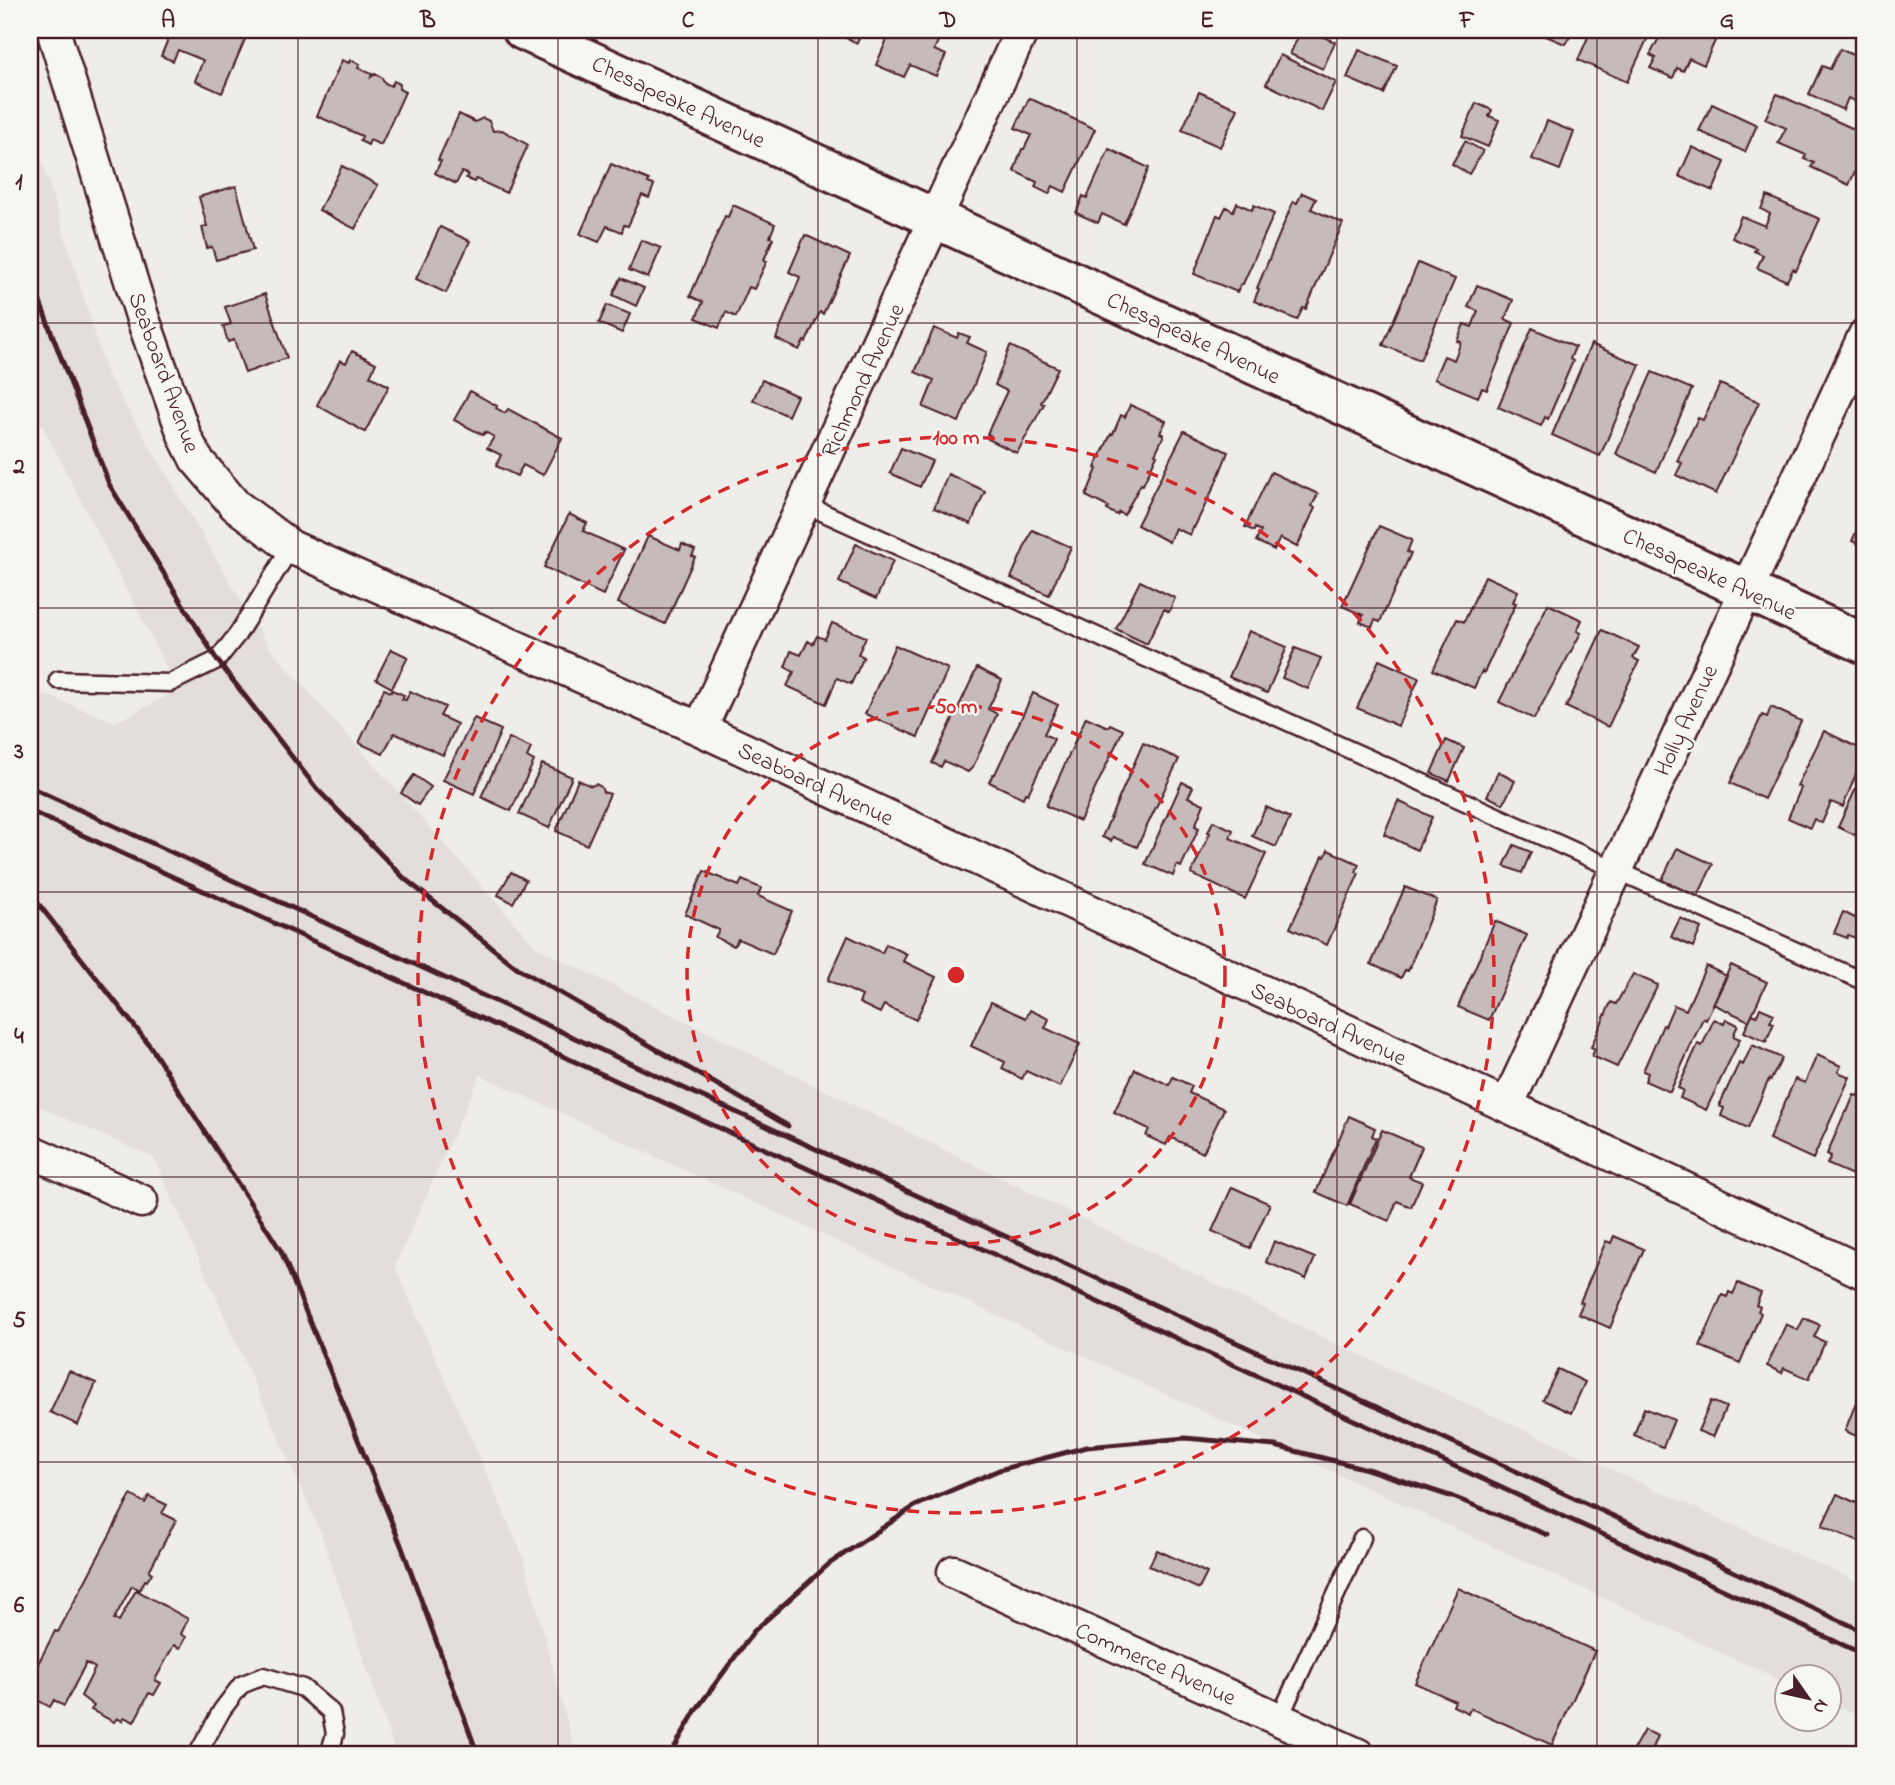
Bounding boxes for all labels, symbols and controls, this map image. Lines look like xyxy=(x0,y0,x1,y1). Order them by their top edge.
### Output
text: A xyxy=(161,5,175,38)
text: B xyxy=(419,5,436,38)
text: C xyxy=(682,5,695,38)
text: D xyxy=(939,5,956,38)
text: E xyxy=(1200,5,1214,38)
text: F xyxy=(1459,5,1475,38)
text: G xyxy=(1720,5,1734,38)
street label: Chesapeake Avenue xyxy=(586,49,771,158)
text: 1 xyxy=(15,167,23,200)
street label: Chesapeake Avenue xyxy=(1101,285,1286,394)
street label: Seaboard Avenue xyxy=(118,288,207,458)
street label: Richmond Avenue xyxy=(814,298,915,464)
text: 100 m xyxy=(933,424,979,454)
text: 2 xyxy=(12,451,25,484)
street label: Chesapeake Avenue xyxy=(1617,521,1802,630)
street label: Holly Avenue xyxy=(1647,659,1730,783)
text: 50 m xyxy=(935,693,977,723)
street label: Seaboard Avenue xyxy=(732,735,899,836)
text: 3 xyxy=(13,736,24,769)
centre of rings xyxy=(944,963,968,987)
street label: Seaboard Avenue xyxy=(1245,975,1412,1076)
text: 4 xyxy=(14,1021,24,1054)
text: 5 xyxy=(12,1305,26,1338)
text: 6 xyxy=(14,1590,25,1623)
street label: Commerce Avenue xyxy=(1069,1615,1241,1716)
north arrow xyxy=(1772,1662,1842,1732)
text: N xyxy=(1805,1693,1835,1719)

